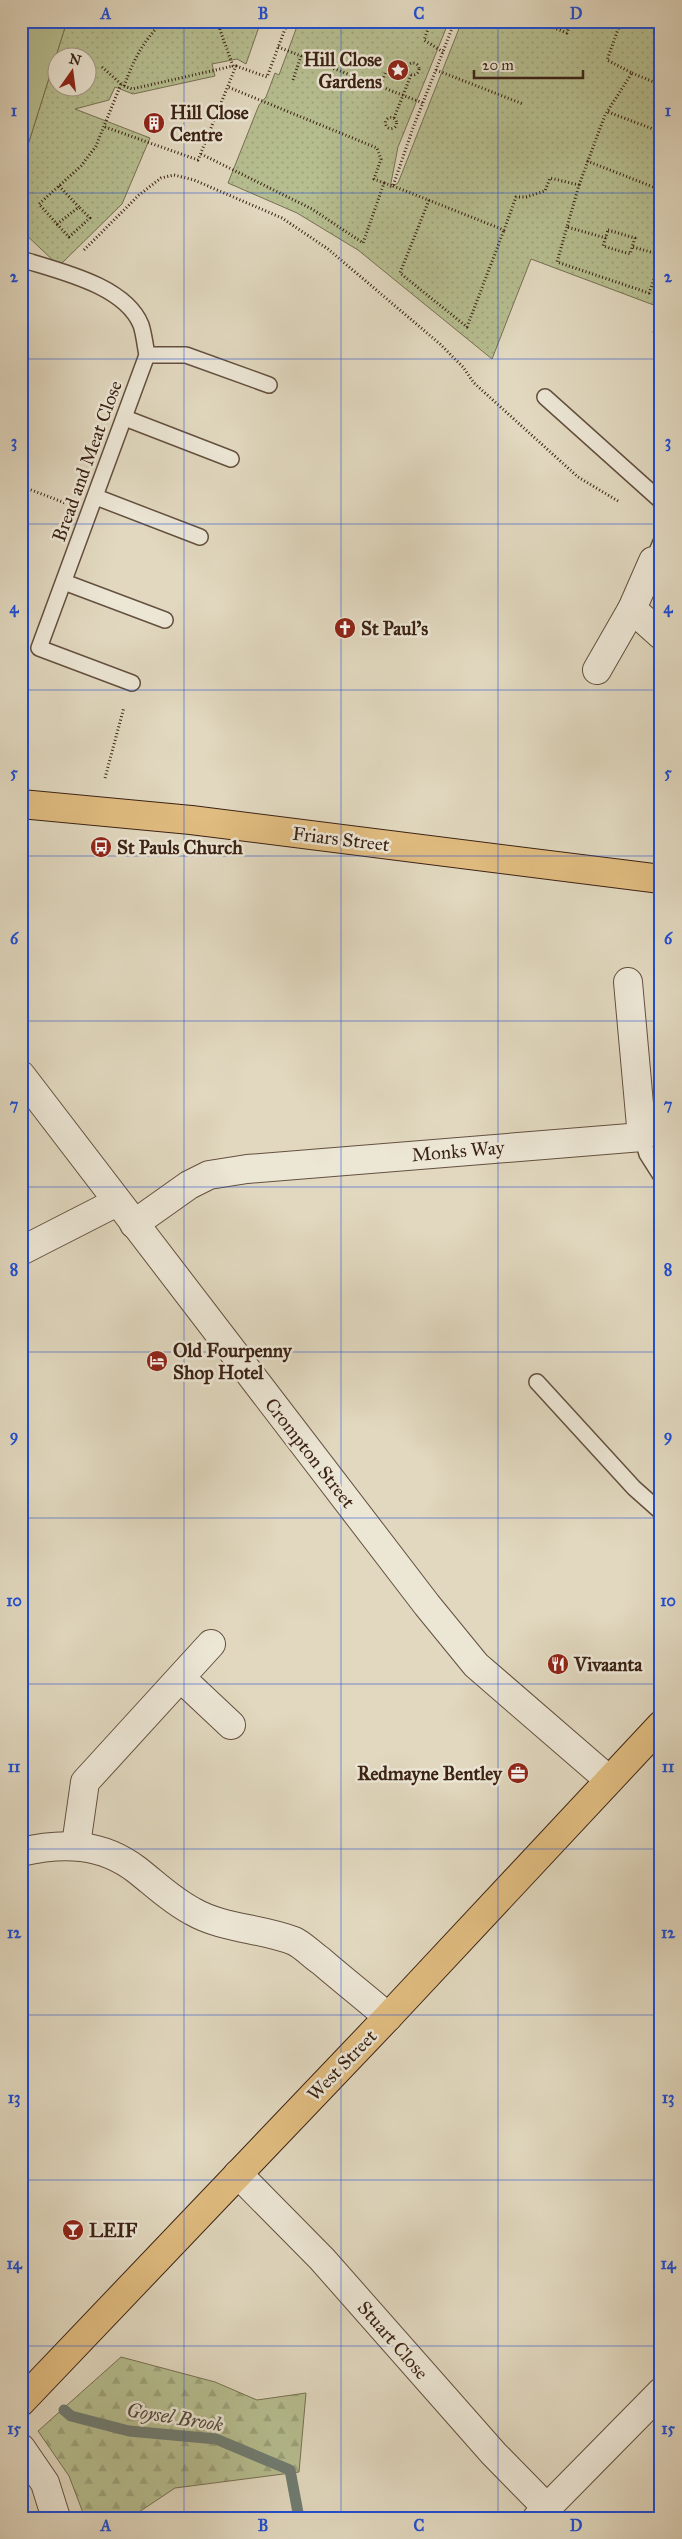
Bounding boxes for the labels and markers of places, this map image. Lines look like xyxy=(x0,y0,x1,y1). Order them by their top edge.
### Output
place label: Hill Close Gardens xyxy=(303,48,382,93)
place icon: Hill Close Gardens xyxy=(386,58,410,82)
place label: Hill Close Centre xyxy=(170,101,249,146)
building icon: Hill Close Centre xyxy=(142,111,166,135)
church icon: St Paul's xyxy=(333,616,357,640)
place label: St Paul's xyxy=(361,617,428,640)
bus stop icon: St Pauls Church xyxy=(89,835,113,859)
place label: St Pauls Church xyxy=(117,836,243,859)
place label: Old Fourpenny Shop Hotel xyxy=(173,1339,293,1385)
hotel icon: Old Fourpenny Shop Hotel xyxy=(145,1349,169,1373)
restaurant icon: Vivaanta xyxy=(546,1652,570,1676)
place label: Vivaanta xyxy=(573,1653,643,1676)
office icon: Redmayne Bentley xyxy=(506,1761,530,1785)
place label: Redmayne Bentley xyxy=(357,1762,503,1786)
bar icon: LEIF xyxy=(61,2218,85,2242)
place label: LEIF xyxy=(89,2219,138,2242)

